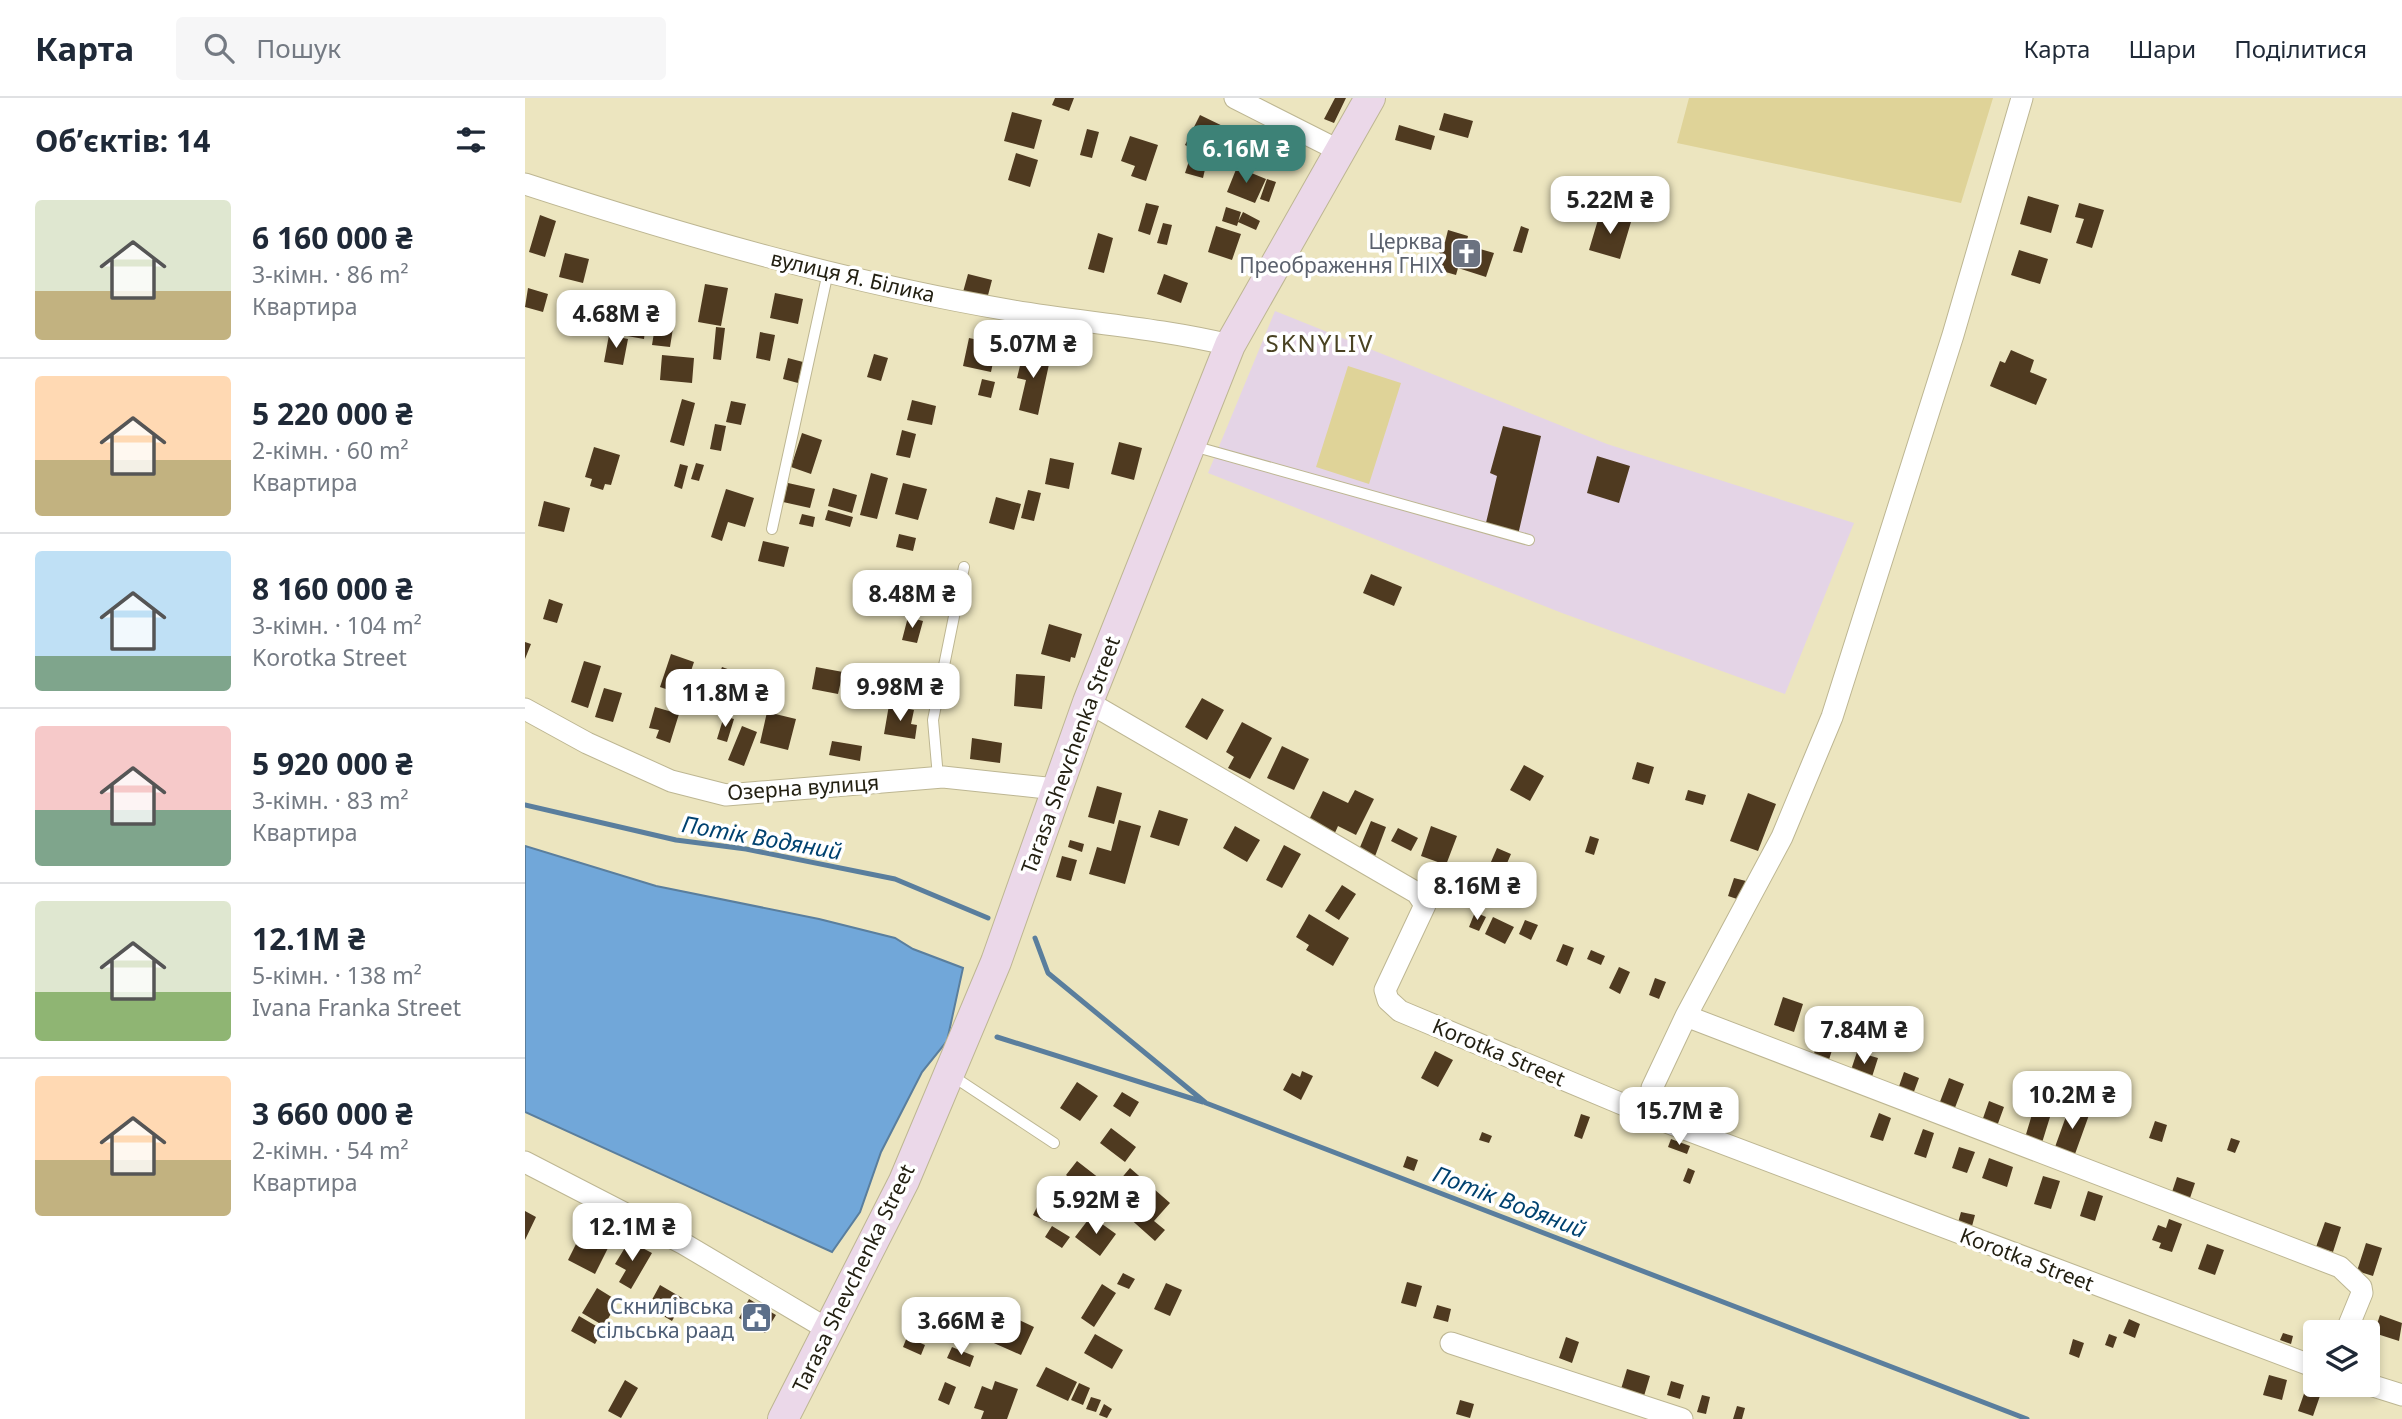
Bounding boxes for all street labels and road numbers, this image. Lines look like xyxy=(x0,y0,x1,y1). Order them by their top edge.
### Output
street label: вулиця Я. Білика xyxy=(768,244,938,308)
street label: Tarasa Shevchenka Street xyxy=(1014,632,1126,878)
street label: Озерна вулиця xyxy=(726,768,880,806)
street label: Korotka Street xyxy=(1428,1011,1570,1093)
street label: Tarasa Shevchenka Street xyxy=(785,1159,921,1397)
street label: Korotka Street xyxy=(1956,1221,2098,1298)

